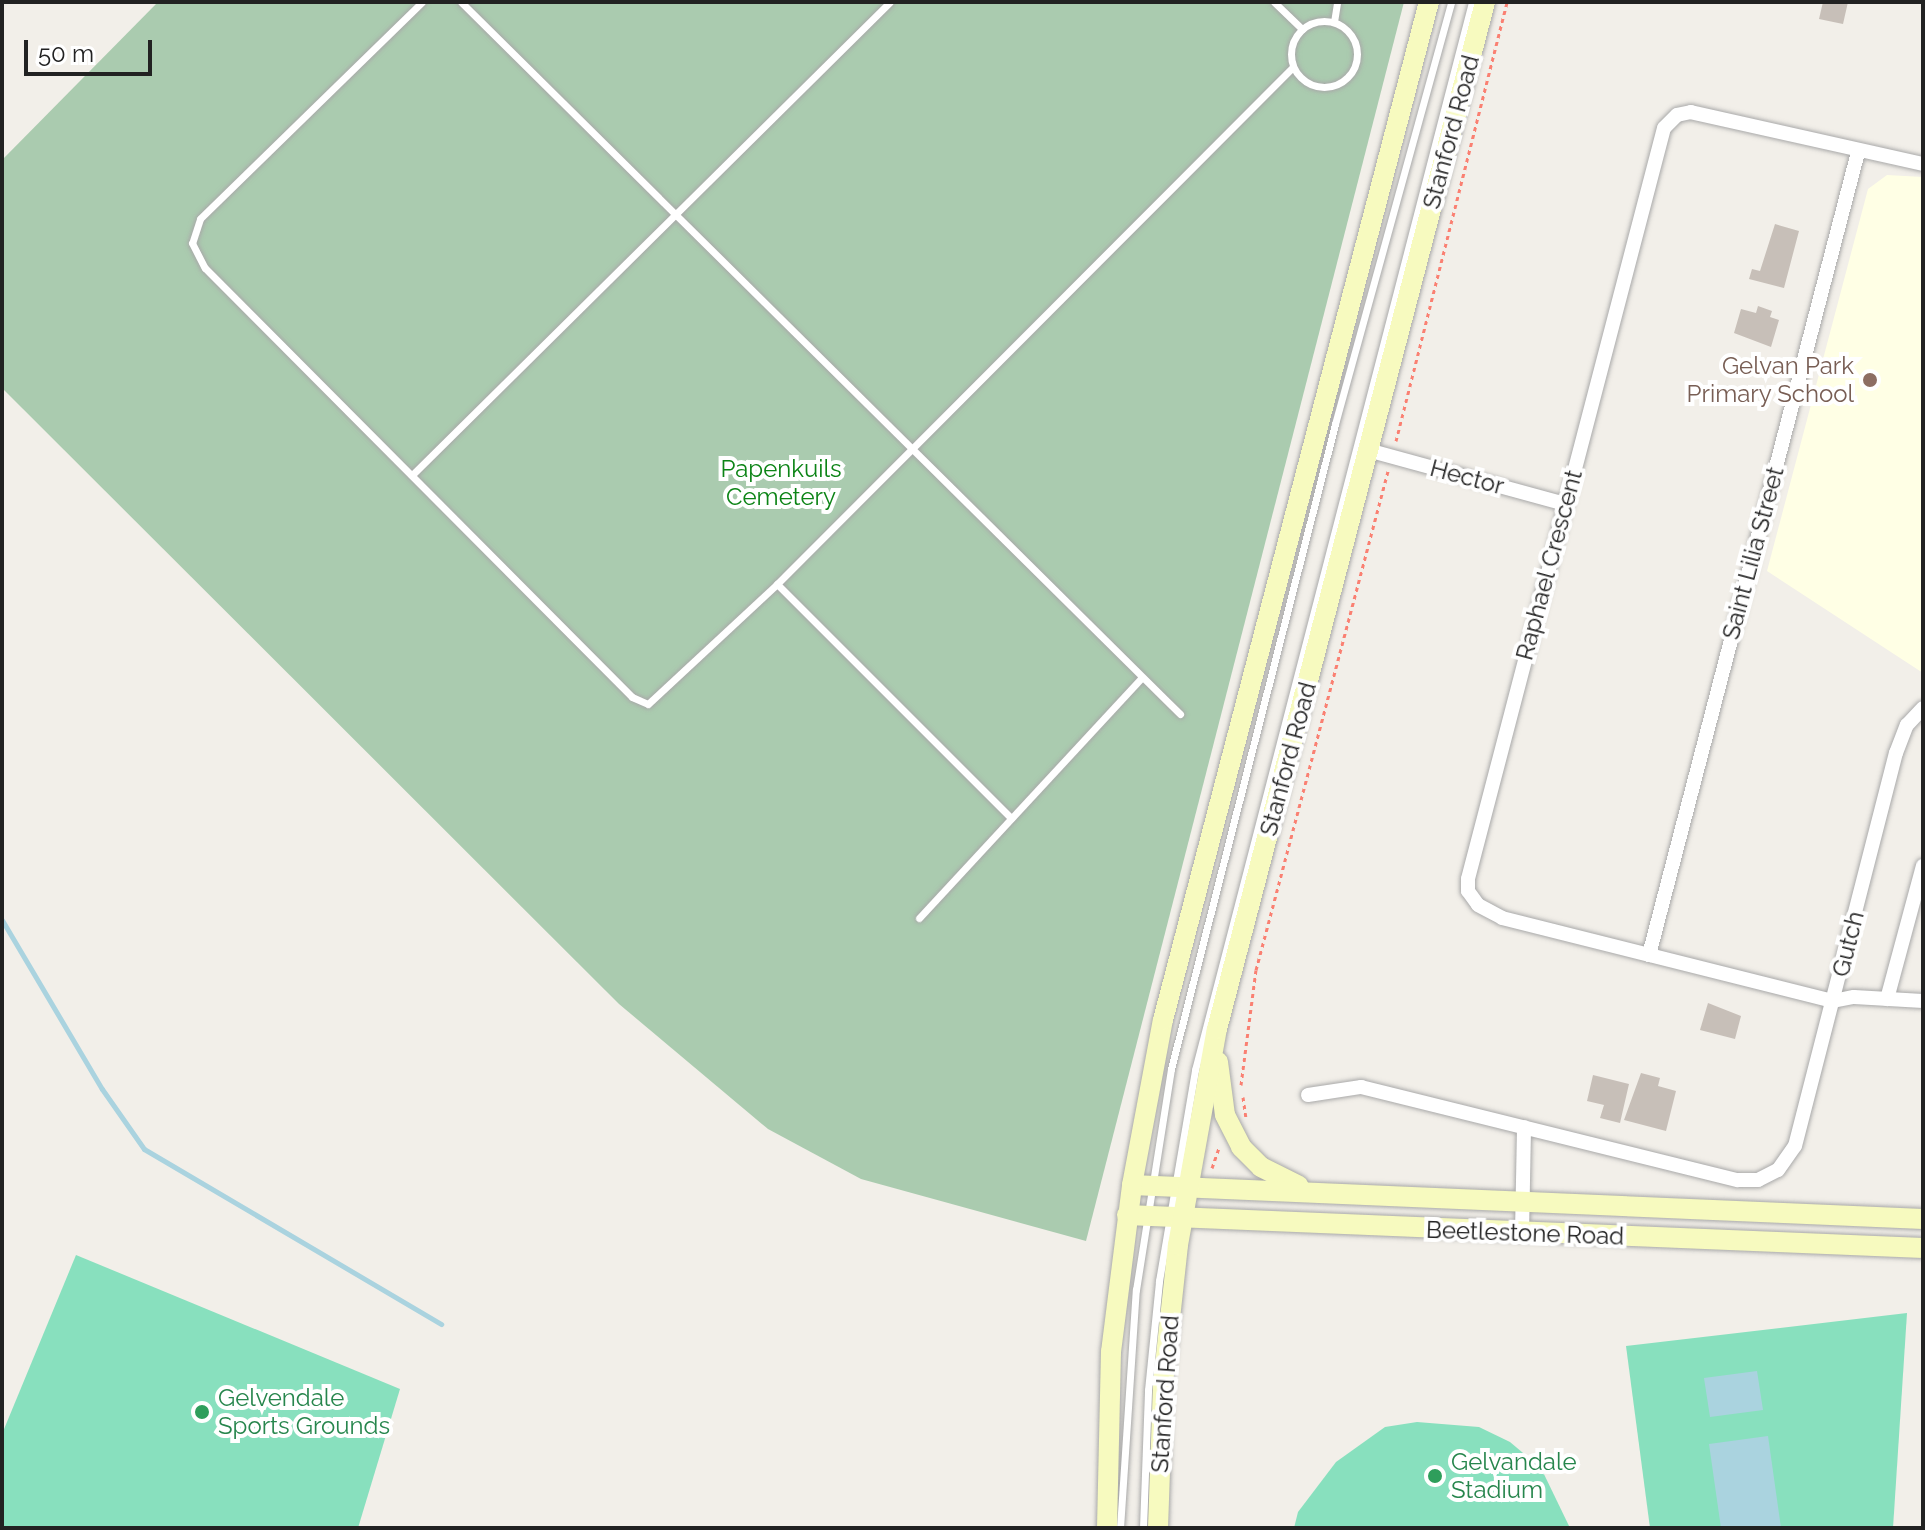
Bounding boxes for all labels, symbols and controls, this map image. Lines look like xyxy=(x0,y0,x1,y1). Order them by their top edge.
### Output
scale bar xyxy=(28,24,156,74)
text: 50 m xyxy=(38,39,94,68)
street label: Stanford Road xyxy=(1417,52,1485,212)
place label: Gelvan Park Primary School xyxy=(1686,352,1854,408)
marker: Gelvan Park Primary School xyxy=(1861,371,1879,389)
street label: Hector xyxy=(1427,453,1507,501)
park label: Papenkuils Cemetery xyxy=(720,455,842,511)
street label: Saint Lilia Street xyxy=(1716,463,1790,643)
street label: Raphael Crescent xyxy=(1510,466,1588,664)
street label: Stanford Road xyxy=(1254,679,1322,839)
street label: Gutch xyxy=(1826,908,1870,980)
street label: Beetlestone Road xyxy=(1425,1215,1625,1251)
street label: Stanford Road xyxy=(1145,1314,1185,1474)
place label: Gelvendale Sports Grounds xyxy=(218,1384,390,1440)
marker: Gelvendale Sports Grounds xyxy=(193,1403,211,1421)
place label: Gelvandale Stadium xyxy=(1451,1448,1577,1504)
marker: Gelvandale Stadium xyxy=(1426,1467,1444,1485)

